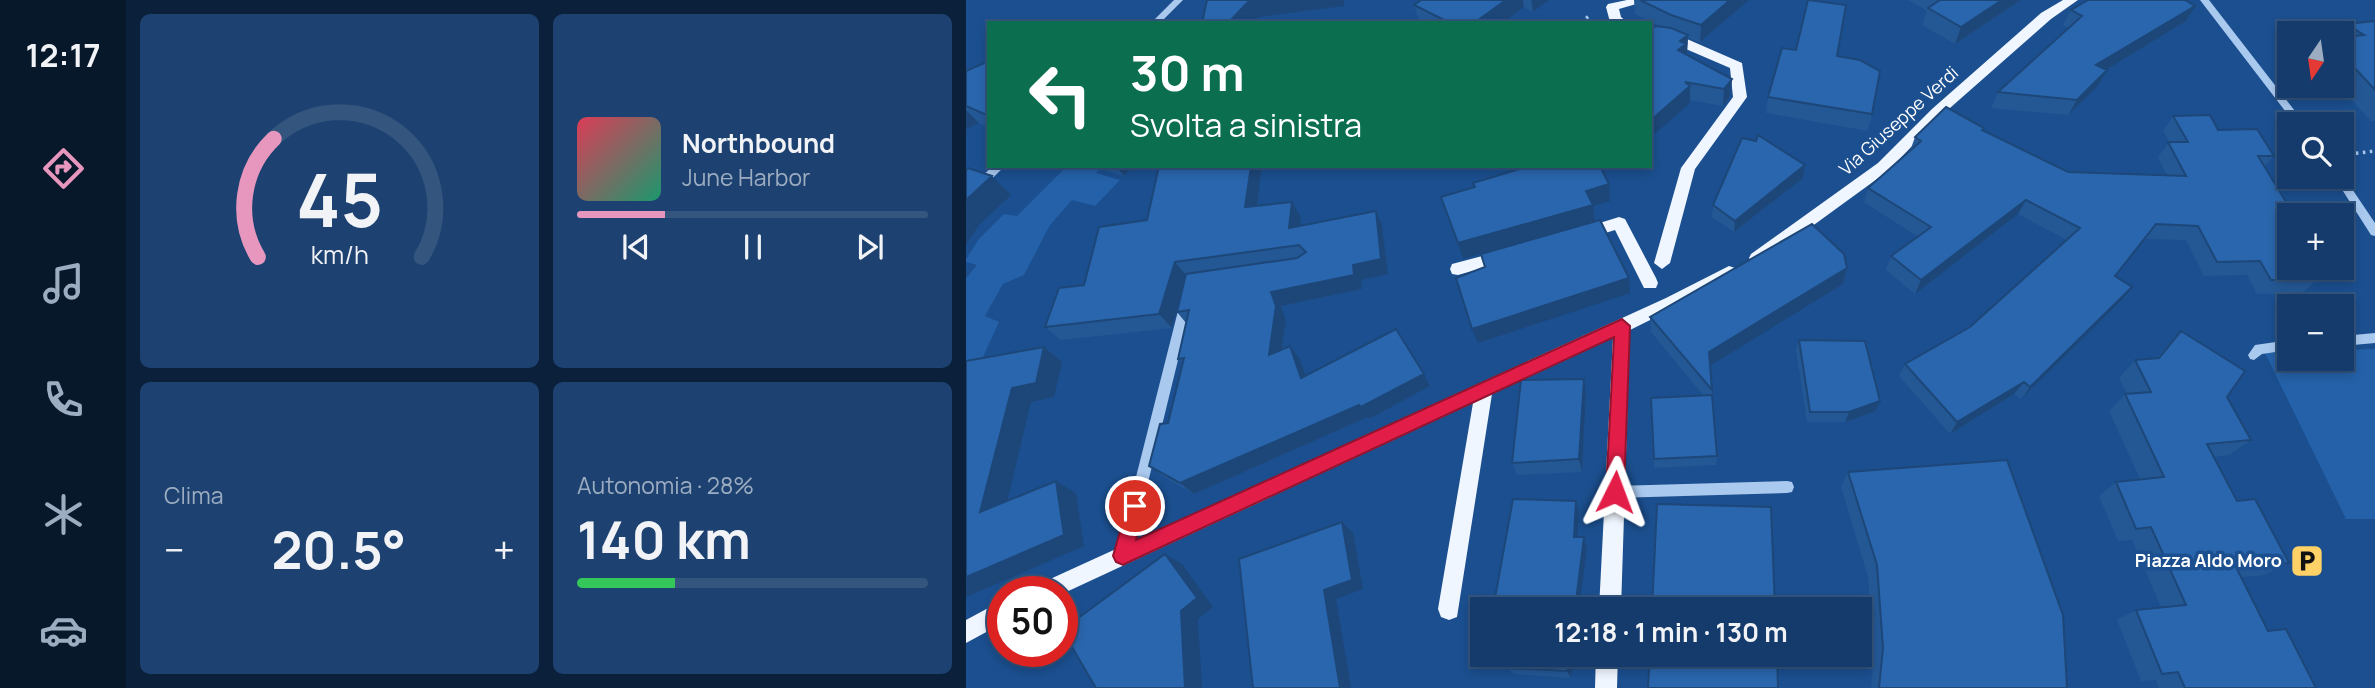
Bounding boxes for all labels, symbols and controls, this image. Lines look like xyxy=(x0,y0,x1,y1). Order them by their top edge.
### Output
north arrow xyxy=(2277,21,2354,98)
map controls xyxy=(2277,21,2354,371)
text: 12:17 xyxy=(25,33,101,77)
text: 30 m xyxy=(1130,39,1245,106)
icon: left xyxy=(1015,49,1106,140)
street label: Via Giuseppe Verdi xyxy=(1834,60,1963,180)
text: Svolta a sinistra xyxy=(1130,103,1362,147)
button: search xyxy=(2277,112,2354,189)
text: Northbound xyxy=(682,125,835,161)
icon: directions xyxy=(39,144,88,193)
text: 45 xyxy=(296,150,383,250)
text: June Harbor xyxy=(682,161,810,193)
button: + xyxy=(2277,203,2354,280)
icon: previous xyxy=(617,228,655,266)
icon: pause xyxy=(734,228,772,266)
icon: next xyxy=(851,228,889,266)
text: km/h xyxy=(310,237,369,272)
icon: music xyxy=(39,259,88,308)
button: − xyxy=(2277,294,2354,371)
icon: phone xyxy=(39,375,88,424)
position arrow xyxy=(1578,455,1652,529)
text: Autonomia · 28% xyxy=(577,469,754,501)
pin xyxy=(1105,476,1165,536)
text: Clima xyxy=(164,479,223,511)
icon: arrive xyxy=(1116,487,1154,525)
icon: climate xyxy=(39,490,88,539)
text: 140 km xyxy=(577,504,751,575)
text: 20.5° xyxy=(271,514,406,585)
text: − xyxy=(164,523,185,575)
text: + xyxy=(493,523,515,575)
parking icon: Piazza Aldo Moro xyxy=(2288,542,2326,580)
place label: Piazza Aldo Moro xyxy=(2135,548,2282,572)
speed limit sign: 50 xyxy=(987,576,1078,667)
icon: car xyxy=(39,606,88,655)
text: 12:18 · 1 min · 130 m xyxy=(1554,614,1788,650)

